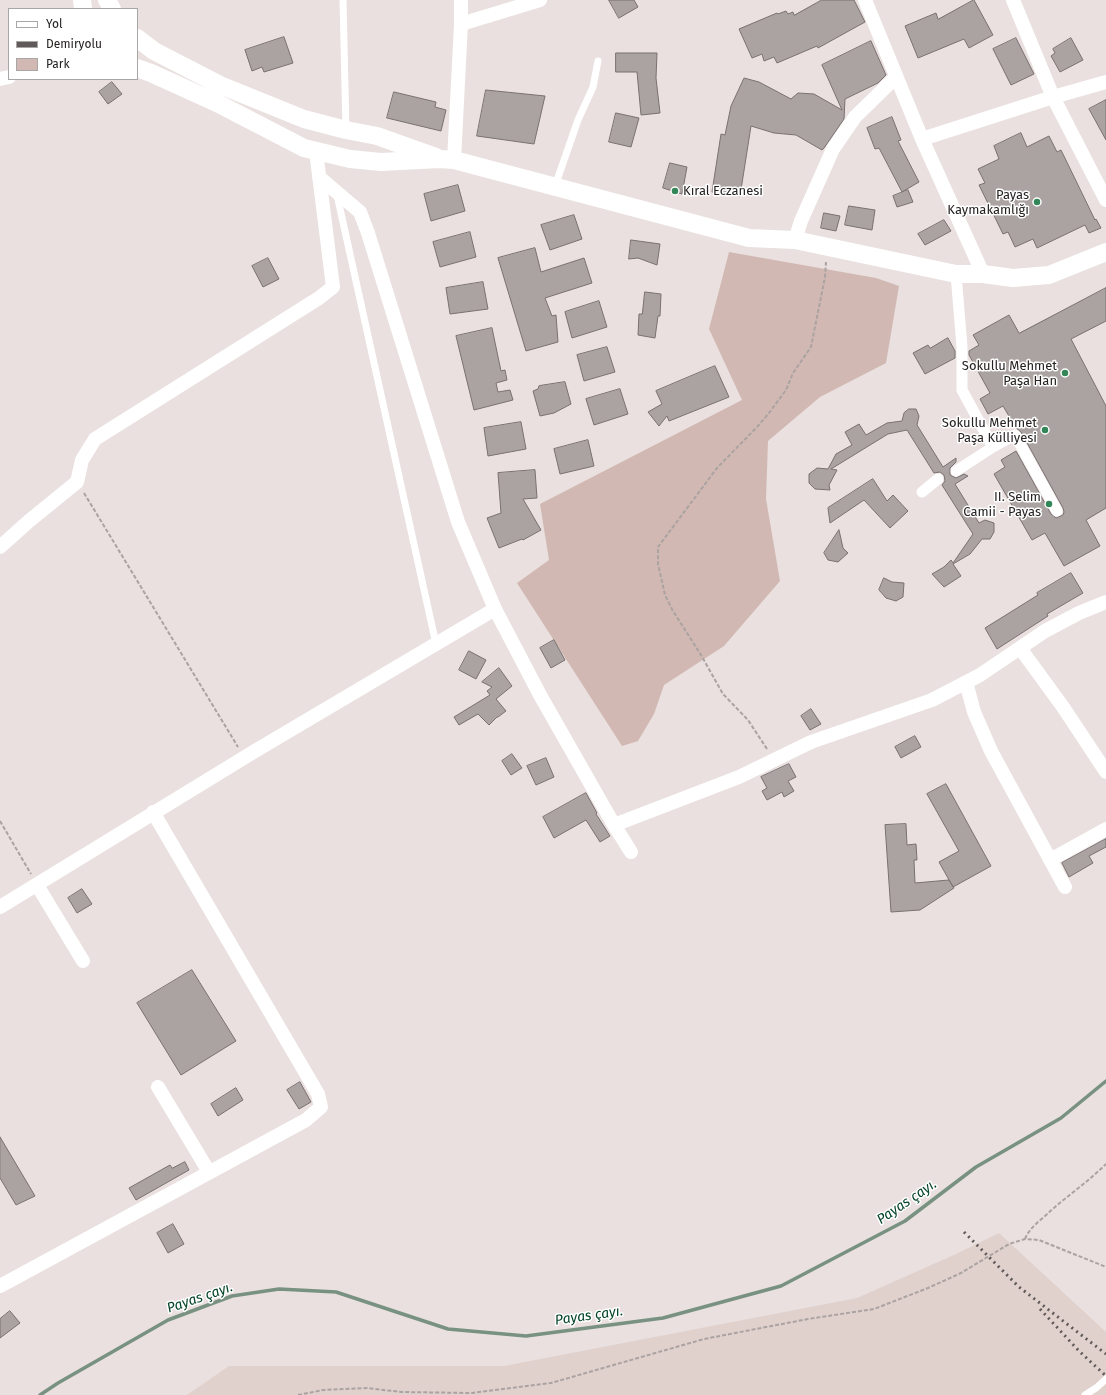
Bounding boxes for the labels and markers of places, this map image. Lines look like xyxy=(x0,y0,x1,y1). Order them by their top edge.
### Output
place label: Kıral Eczanesi xyxy=(683,183,763,199)
marker: Kıral Eczanesi xyxy=(670,186,680,196)
place label: Payas Kaymakamlığı xyxy=(947,187,1029,218)
marker: Payas Kaymakamlığı xyxy=(1032,197,1042,207)
place label: Sokullu Mehmet Paşa Han xyxy=(962,358,1057,389)
marker: Sokullu Mehmet Paşa Han xyxy=(1060,368,1070,378)
place label: Sokullu Mehmet Paşa Külliyesi xyxy=(942,415,1037,446)
marker: Sokullu Mehmet Paşa Külliyesi xyxy=(1040,425,1050,435)
place label: II. Selim Camii - Payas xyxy=(963,489,1041,520)
marker: II. Selim Camii - Payas xyxy=(1044,499,1054,509)

